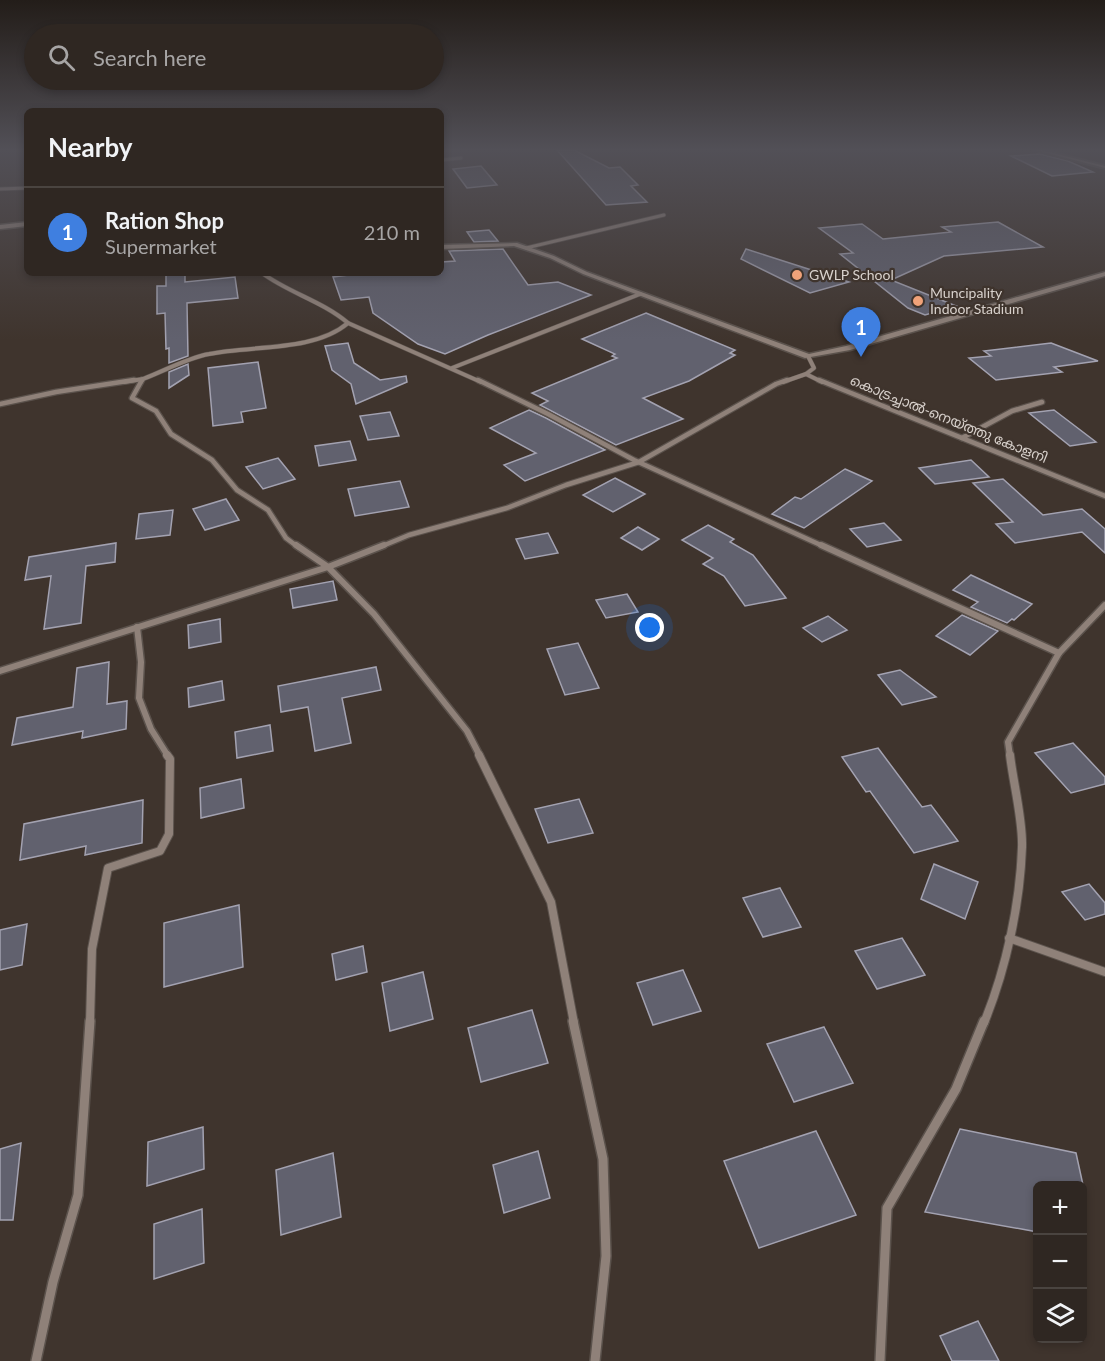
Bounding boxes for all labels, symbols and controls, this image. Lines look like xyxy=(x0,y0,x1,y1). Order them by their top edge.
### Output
search box xyxy=(24,24,444,90)
icon: search xyxy=(45,41,78,74)
text: Search here xyxy=(93,44,206,71)
text: Nearby xyxy=(48,131,133,163)
text: Ration Shop xyxy=(105,207,224,234)
text: 1 xyxy=(62,220,73,244)
text: 210 m xyxy=(364,220,420,244)
text: Supermarket xyxy=(105,234,217,258)
place label: GWLP School xyxy=(809,266,894,283)
marker: GWLP School xyxy=(790,268,804,282)
place label: Muncipality Indoor Stadium xyxy=(930,284,1024,317)
marker: Muncipality Indoor Stadium xyxy=(911,294,925,308)
pin: 1 xyxy=(842,308,880,357)
street label: കൊട്രച്ചാൽ-നെയ്ത്തു കോളനി xyxy=(848,371,1050,467)
your location xyxy=(635,613,664,642)
map controls xyxy=(1033,1181,1087,1343)
button: + xyxy=(1033,1181,1087,1235)
button: − xyxy=(1033,1235,1087,1289)
button: layers xyxy=(1033,1289,1087,1343)

